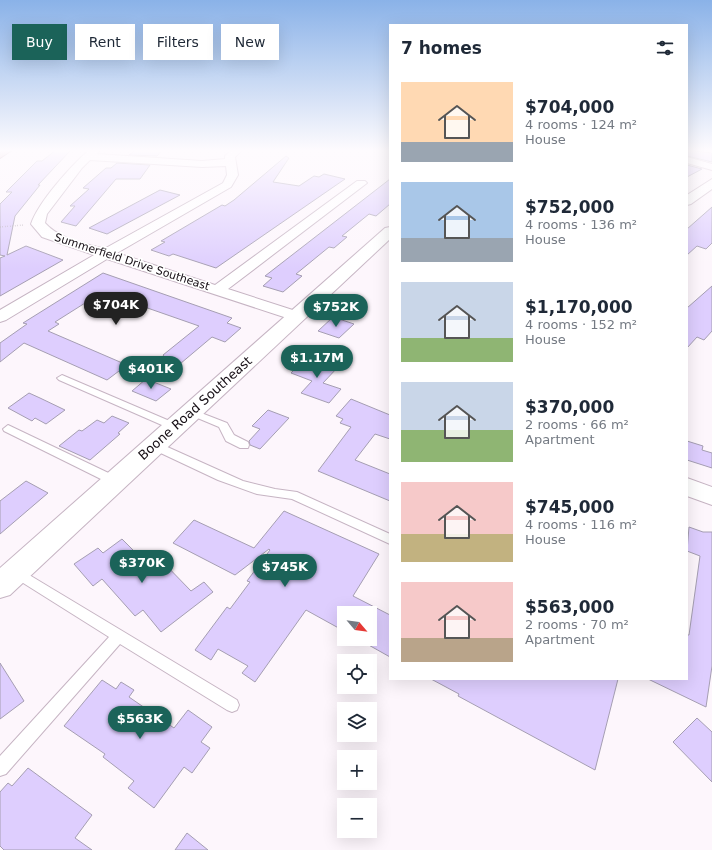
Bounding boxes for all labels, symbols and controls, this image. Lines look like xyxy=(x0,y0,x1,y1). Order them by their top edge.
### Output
chip: Buy xyxy=(12,24,67,60)
chip: Rent xyxy=(75,24,135,60)
chip: Filters xyxy=(143,24,213,60)
chip: New xyxy=(221,24,279,60)
icon: filters xyxy=(654,37,676,59)
text: 7 homes xyxy=(401,38,482,58)
text: $704,000 xyxy=(525,97,614,117)
icon: home xyxy=(433,98,481,146)
text: 4 rooms · 124 m² xyxy=(525,117,637,132)
text: House xyxy=(525,132,566,147)
text: $752,000 xyxy=(525,197,614,217)
icon: home xyxy=(433,198,481,246)
text: 4 rooms · 136 m² xyxy=(525,217,637,232)
street label: Summerfield Drive Southeast xyxy=(53,231,212,293)
text: House xyxy=(525,232,566,247)
pin: $704K xyxy=(88,292,144,326)
pin: $752K xyxy=(308,294,364,328)
text: $704K xyxy=(93,297,139,312)
text: $1,170,000 xyxy=(525,297,633,317)
icon: home xyxy=(433,298,481,346)
text: $752K xyxy=(313,299,359,314)
text: 4 rooms · 152 m² xyxy=(525,317,637,332)
text: House xyxy=(525,332,566,347)
pin: $1.17M xyxy=(284,345,350,379)
text: $1.17M xyxy=(290,350,344,365)
street label: Boone Road Southeast xyxy=(135,353,255,463)
pin: $401K xyxy=(123,356,179,390)
text: $401K xyxy=(128,361,174,376)
text: $370,000 xyxy=(525,397,614,417)
icon: home xyxy=(433,398,481,446)
text: 2 rooms · 66 m² xyxy=(525,417,629,432)
text: Apartment xyxy=(525,432,595,447)
text: $745,000 xyxy=(525,497,614,517)
icon: home xyxy=(433,498,481,546)
text: 4 rooms · 116 m² xyxy=(525,517,637,532)
text: House xyxy=(525,532,566,547)
pin: $370K xyxy=(114,550,170,584)
pin: $745K xyxy=(257,554,313,588)
text: $370K xyxy=(119,555,165,570)
text: $745K xyxy=(262,559,308,574)
text: $563,000 xyxy=(525,597,614,617)
icon: home xyxy=(433,598,481,646)
north arrow xyxy=(337,606,377,646)
map controls xyxy=(337,606,377,838)
text: 2 rooms · 70 m² xyxy=(525,617,629,632)
text: Apartment xyxy=(525,632,595,647)
button: locate xyxy=(337,654,377,694)
button: layers xyxy=(337,702,377,742)
pin: $563K xyxy=(112,706,168,740)
text: $563K xyxy=(117,711,163,726)
button: + xyxy=(337,750,377,790)
button: − xyxy=(337,798,377,838)

